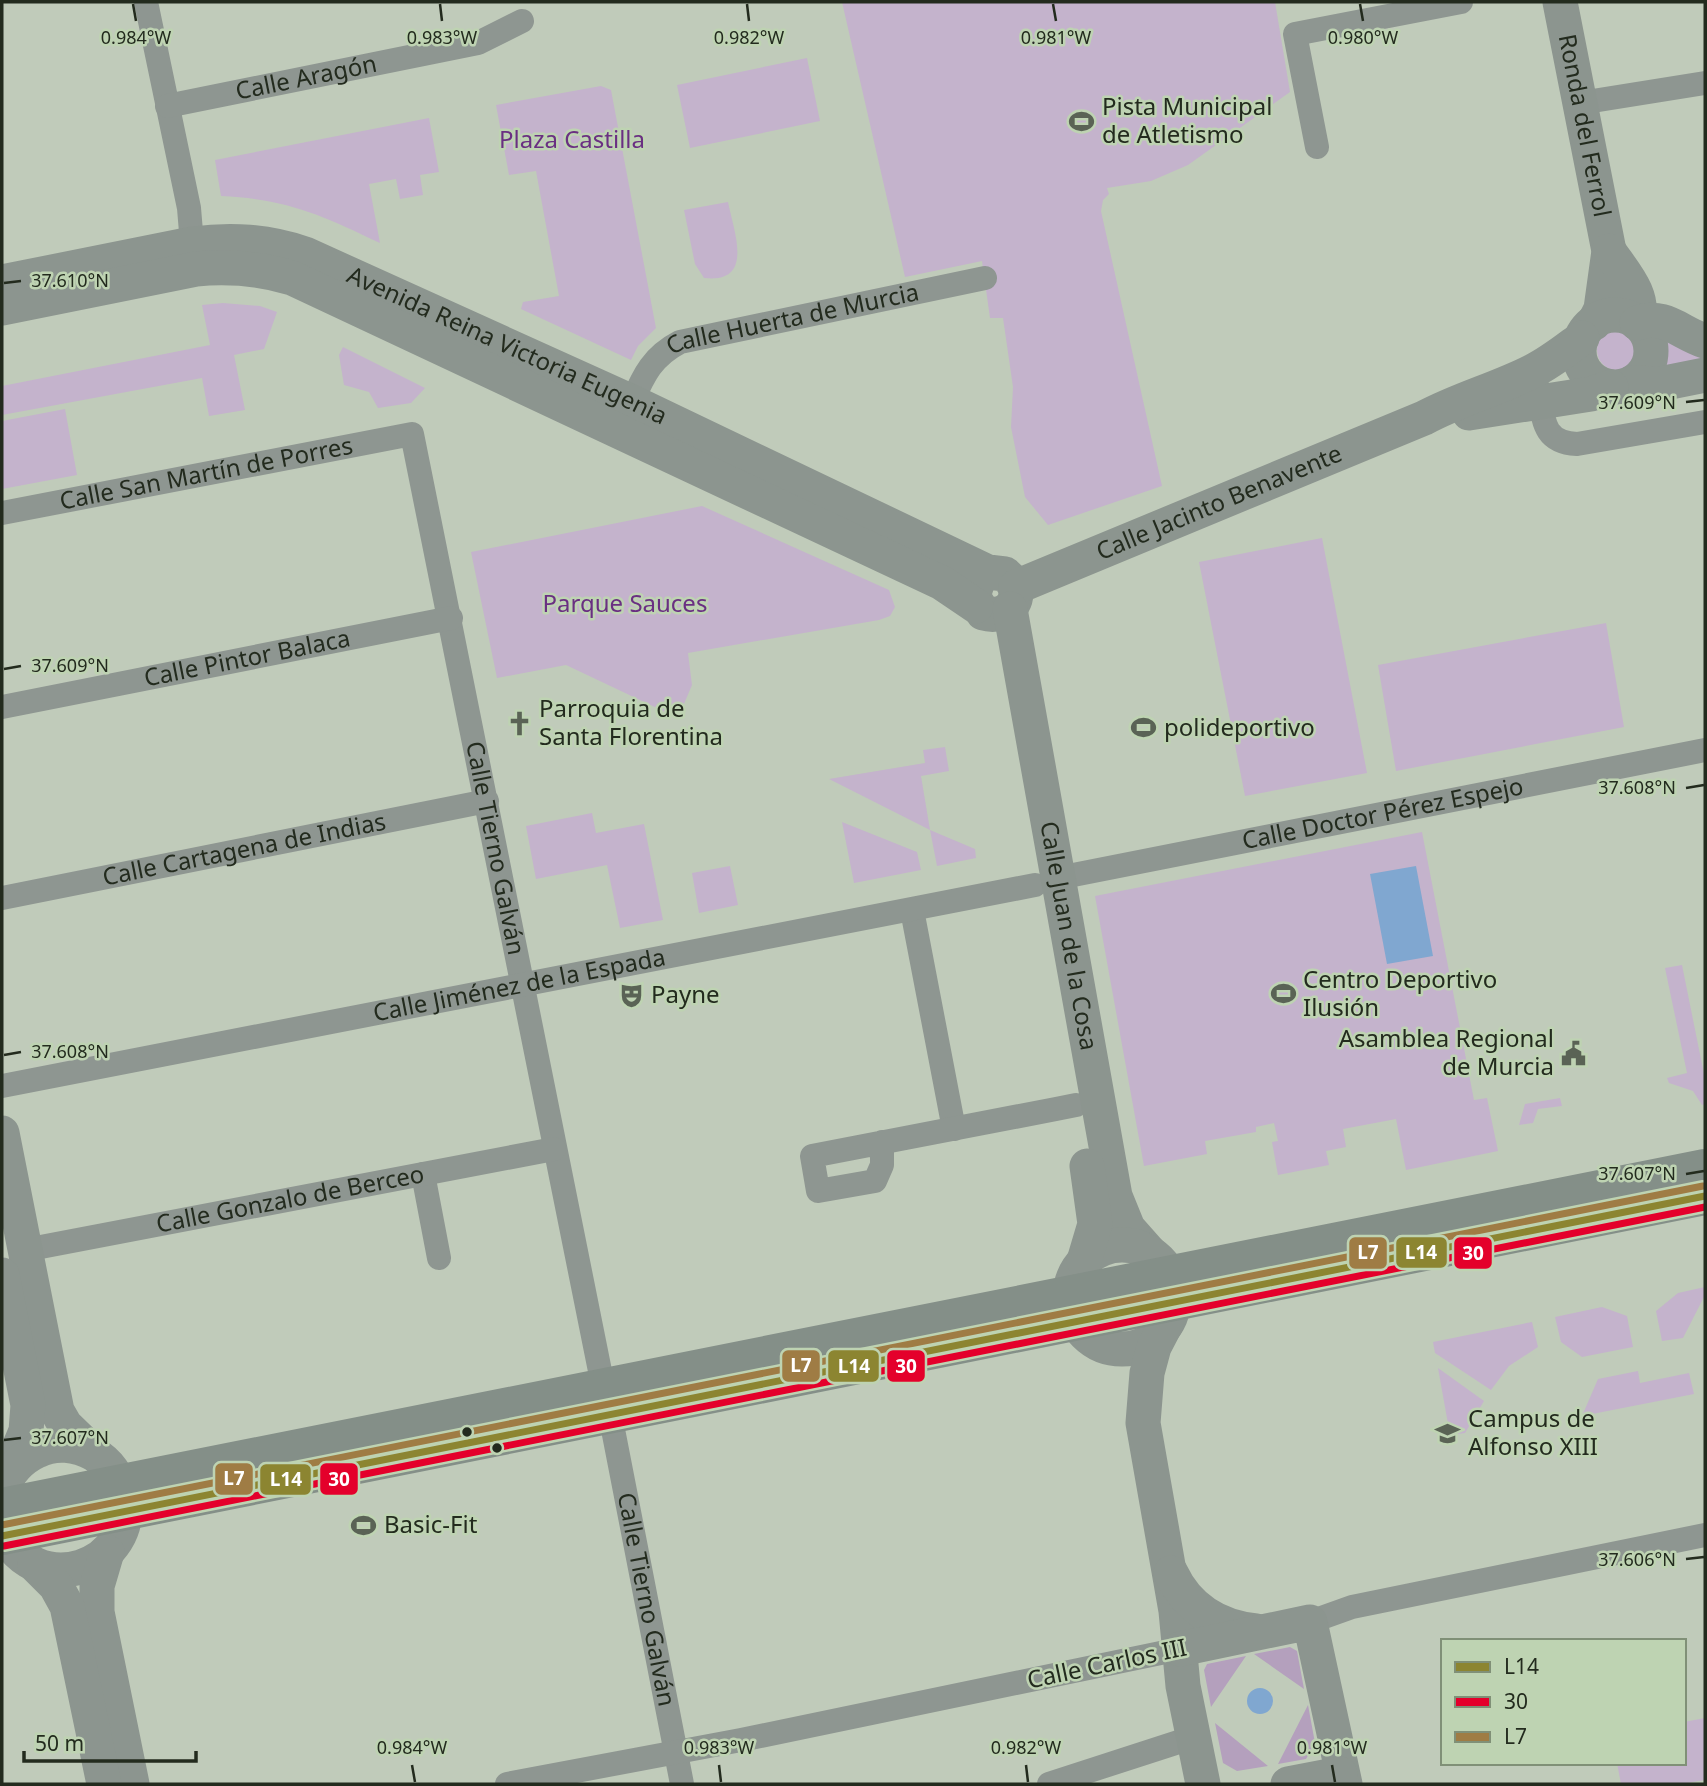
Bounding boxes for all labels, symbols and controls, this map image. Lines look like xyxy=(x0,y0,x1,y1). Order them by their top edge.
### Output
text: 0.984°W xyxy=(101,25,171,49)
text: 0.983°W xyxy=(407,25,477,49)
text: 0.982°W xyxy=(714,25,784,49)
text: 0.981°W xyxy=(1021,25,1091,49)
text: 0.980°W xyxy=(1328,25,1398,49)
street label: Ronda del Ferrol xyxy=(1552,31,1620,220)
street label: Calle Aragón xyxy=(232,46,379,107)
place label: Pista Municipal de Atletismo xyxy=(1102,89,1272,150)
sports icon: Pista Municipal de Atletismo xyxy=(1068,107,1096,135)
park label: Plaza Castilla xyxy=(499,122,645,155)
street label: Avenida Reina Victoria Eugenia xyxy=(342,257,673,431)
text: 37.610°N xyxy=(31,268,109,292)
street label: Calle Huerta de Murcia xyxy=(659,274,922,362)
text: 37.609°N xyxy=(1598,390,1676,414)
street label: Calle San Martín de Porres xyxy=(57,428,355,517)
street label: Calle Jacinto Benavente xyxy=(1091,436,1347,567)
park label: Parque Sauces xyxy=(543,586,707,619)
street label: Calle Pintor Balaca xyxy=(141,620,353,693)
text: 37.609°N xyxy=(31,653,109,677)
place label: Parroquia de Santa Florentina xyxy=(539,691,723,752)
church icon: Parroquia de Santa Florentina xyxy=(505,709,533,737)
place label: polideportivo xyxy=(1164,710,1315,743)
sports icon: polideportivo xyxy=(1130,714,1158,742)
street label: Calle Tierno Galván xyxy=(459,738,534,958)
street label: Calle Doctor Pérez Espejo xyxy=(1239,768,1526,856)
text: 37.608°N xyxy=(1598,775,1676,799)
street label: Calle Cartagena de Indias xyxy=(100,804,388,892)
street label: Calle Juan de la Cosa xyxy=(1033,818,1107,1053)
street label: Calle Jiménez de la Espada xyxy=(370,939,668,1028)
place label: Centro Deportivo Ilusión xyxy=(1303,962,1497,1023)
place label: Payne xyxy=(651,977,720,1010)
sports icon: Centro Deportivo Ilusión xyxy=(1269,980,1297,1008)
theatre icon: Payne xyxy=(617,981,645,1009)
place label: Asamblea Regional de Murcia xyxy=(1339,1021,1554,1082)
text: 37.608°N xyxy=(31,1039,109,1063)
public building icon: Asamblea Regional de Murcia xyxy=(1560,1039,1588,1067)
street label: Calle Gonzalo de Berceo xyxy=(153,1156,427,1240)
text: 37.607°N xyxy=(1598,1161,1676,1185)
line badge: L7 xyxy=(1348,1236,1388,1270)
line badge: L14 xyxy=(1395,1236,1448,1269)
line badge: 30 xyxy=(1453,1236,1493,1270)
text: L7 xyxy=(1357,1239,1379,1265)
text: L14 xyxy=(1405,1239,1437,1265)
text: 30 xyxy=(1462,1240,1484,1266)
line badge: L7 xyxy=(781,1349,821,1383)
line badge: L14 xyxy=(827,1349,880,1383)
line badge: 30 xyxy=(886,1349,926,1383)
text: L7 xyxy=(790,1352,812,1378)
text: L14 xyxy=(838,1353,870,1379)
text: 30 xyxy=(895,1353,917,1379)
place label: Campus de Alfonso XIII xyxy=(1468,1401,1598,1462)
school or university icon: Campus de Alfonso XIII xyxy=(1434,1419,1462,1447)
text: 37.607°N xyxy=(31,1425,109,1449)
unlabelled marker xyxy=(460,1425,474,1439)
unlabelled marker xyxy=(490,1441,504,1455)
line badge: L7 xyxy=(214,1462,254,1496)
line badge: 30 xyxy=(319,1462,359,1496)
line badge: L14 xyxy=(259,1463,312,1496)
text: L7 xyxy=(223,1465,245,1491)
text: L14 xyxy=(270,1466,302,1492)
text: 30 xyxy=(328,1466,350,1492)
street label: Calle Tierno Galván xyxy=(611,1489,685,1709)
place label: Basic-Fit xyxy=(384,1507,478,1540)
sports icon: Basic-Fit xyxy=(350,1511,378,1539)
text: 37.606°N xyxy=(1598,1547,1676,1571)
street label: Calle Carlos III xyxy=(1024,1630,1189,1696)
legend xyxy=(1441,1639,1686,1765)
text: L14 xyxy=(1504,1652,1539,1680)
text: 30 xyxy=(1504,1687,1528,1715)
scale bar xyxy=(24,1720,196,1764)
text: L7 xyxy=(1504,1722,1527,1750)
text: 50 m xyxy=(35,1729,84,1757)
text: 0.984°W xyxy=(377,1735,447,1759)
text: 0.983°W xyxy=(684,1735,754,1759)
text: 0.982°W xyxy=(991,1735,1061,1759)
text: 0.981°W xyxy=(1297,1735,1367,1759)

